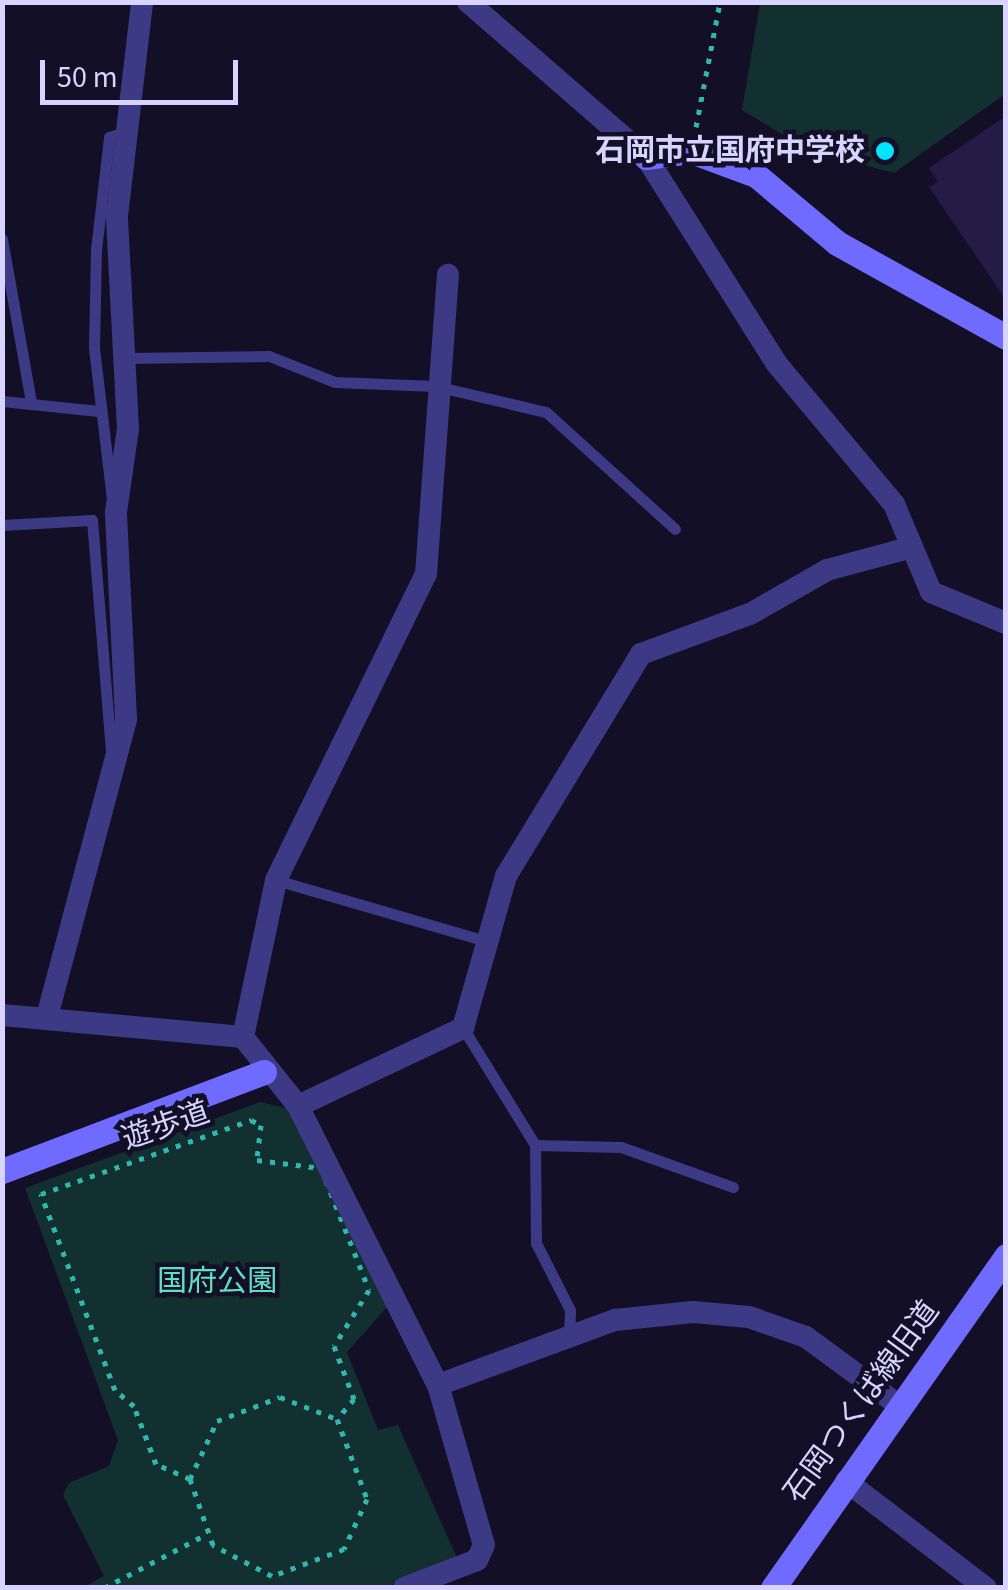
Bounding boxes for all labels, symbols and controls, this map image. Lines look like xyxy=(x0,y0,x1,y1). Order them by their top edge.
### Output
scale bar xyxy=(45,40,242,102)
text: 50 m xyxy=(57,56,118,99)
place label: 石岡市立国府中学校 xyxy=(595,133,865,169)
marker: 石岡市立国府中学校 xyxy=(874,140,896,162)
street label: 遊歩道 xyxy=(118,1094,214,1158)
park label: 国府公園 xyxy=(157,1264,277,1300)
street label: 石岡つくば線旧道 xyxy=(777,1294,947,1510)

